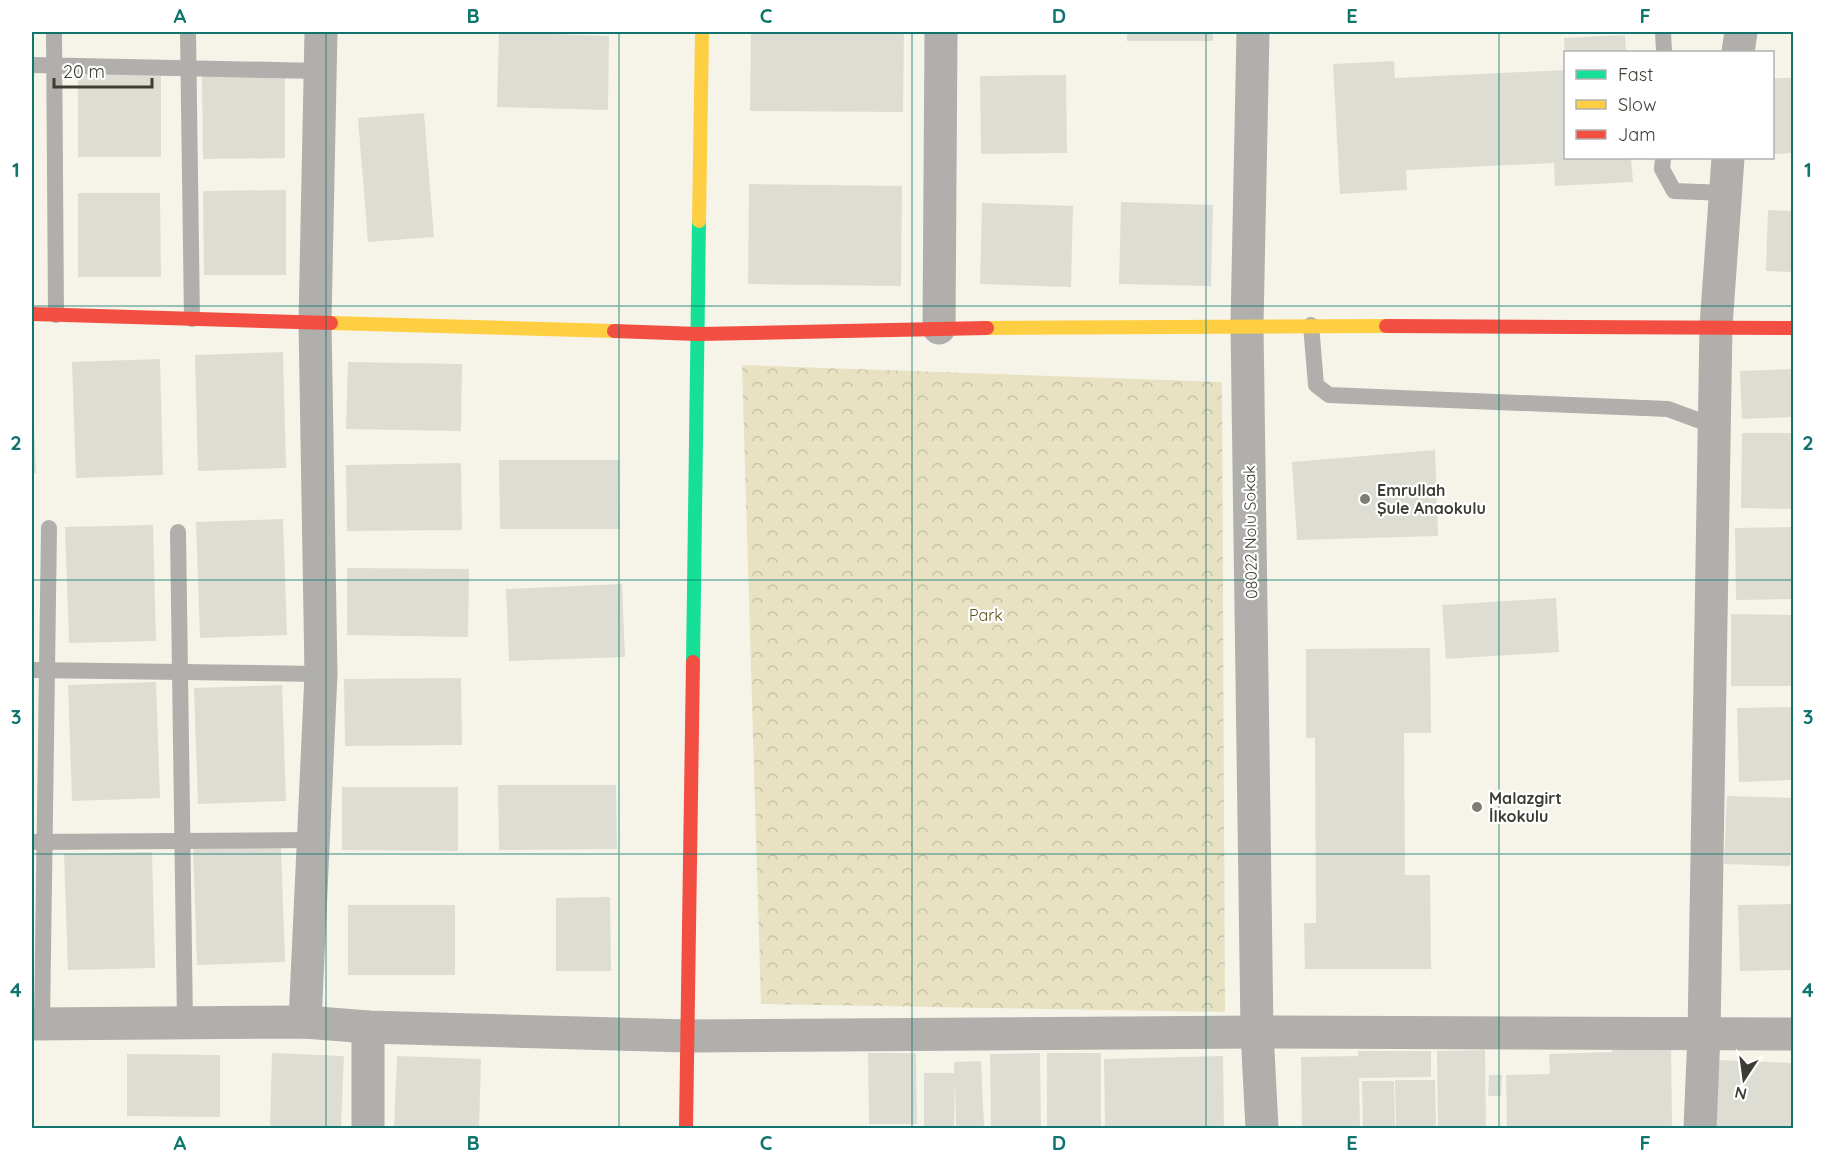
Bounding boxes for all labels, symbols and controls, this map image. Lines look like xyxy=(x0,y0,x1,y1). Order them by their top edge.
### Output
text: A xyxy=(174,3,187,28)
text: B xyxy=(466,3,480,28)
text: C xyxy=(760,3,773,28)
text: D xyxy=(1052,3,1066,28)
text: E xyxy=(1346,3,1358,28)
text: F xyxy=(1639,3,1651,28)
scale bar xyxy=(54,51,152,89)
legend xyxy=(1564,51,1774,159)
text: 20 m xyxy=(63,60,105,83)
text: Fast xyxy=(1618,63,1653,86)
text: Slow xyxy=(1618,93,1656,116)
text: Jam xyxy=(1618,123,1656,146)
text: 1 xyxy=(12,157,20,182)
text: 1 xyxy=(1804,157,1812,182)
text: 2 xyxy=(10,430,22,455)
text: 2 xyxy=(1802,430,1814,455)
street label: 08022 Nolu Sokak xyxy=(1239,465,1261,599)
place label: Emrullah Şule Anaokulu xyxy=(1377,480,1486,518)
marker: Emrullah Şule Anaokulu xyxy=(1358,492,1372,506)
park label: Park xyxy=(969,605,1003,625)
text: 3 xyxy=(11,704,21,729)
text: 3 xyxy=(1803,704,1813,729)
place label: Malazgirt İlkokulu xyxy=(1489,788,1562,826)
marker: Malazgirt İlkokulu xyxy=(1470,800,1484,814)
text: 4 xyxy=(10,977,22,1002)
text: 4 xyxy=(1802,977,1814,1002)
north arrow xyxy=(1714,1049,1774,1109)
text: N xyxy=(1733,1083,1749,1105)
text: A xyxy=(174,1130,187,1155)
text: B xyxy=(466,1130,480,1155)
text: C xyxy=(760,1130,773,1155)
text: D xyxy=(1052,1130,1066,1155)
text: E xyxy=(1346,1130,1358,1155)
text: F xyxy=(1639,1130,1651,1155)

